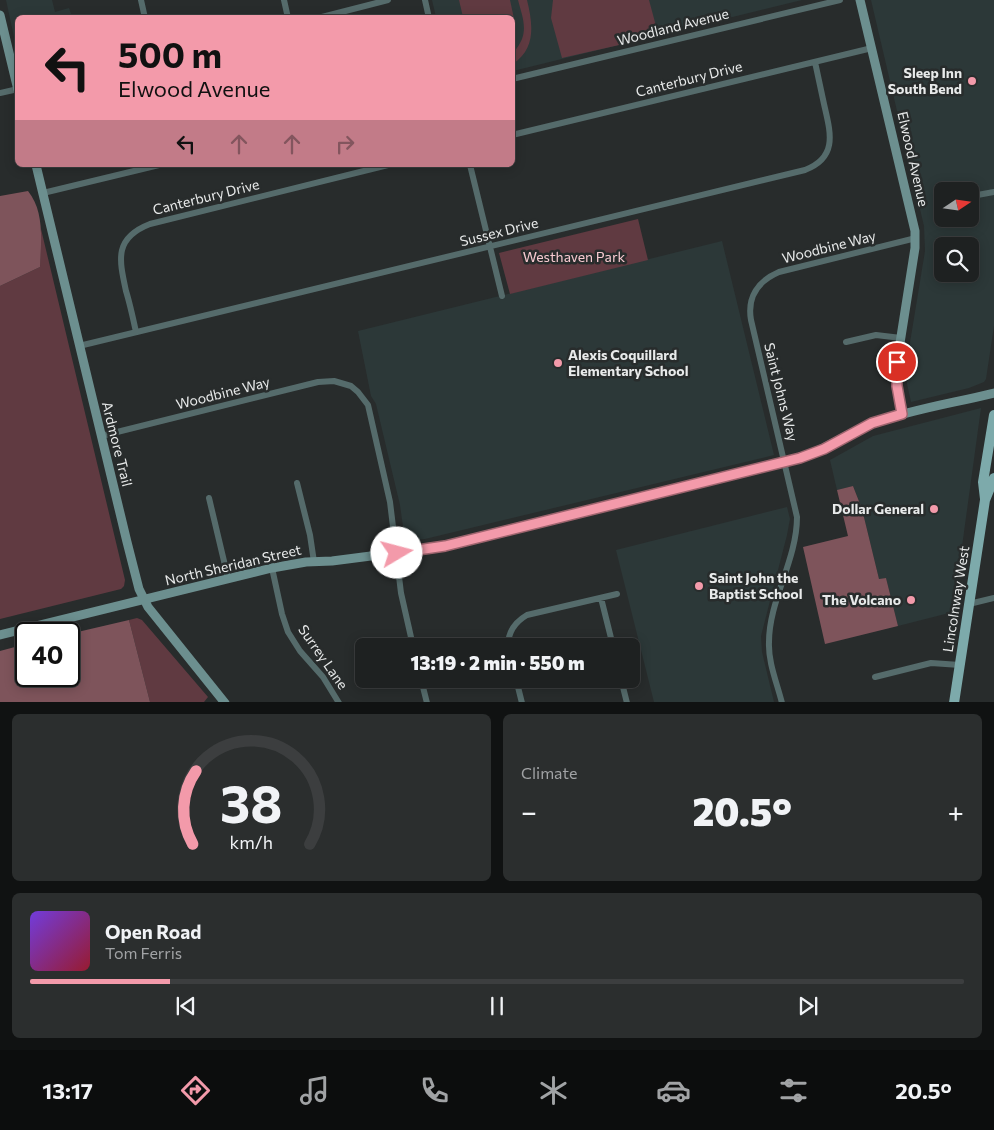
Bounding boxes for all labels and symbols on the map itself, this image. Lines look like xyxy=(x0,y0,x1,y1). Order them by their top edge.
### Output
street label: Woodland Avenue xyxy=(615,4,730,49)
street label: Canterbury Drive xyxy=(634,57,744,100)
place label: Sleep Inn South Bend xyxy=(888,64,962,97)
marker: Sleep Inn South Bend xyxy=(966,75,978,87)
street label: Elwood Avenue xyxy=(894,110,933,208)
street label: Canterbury Drive xyxy=(151,175,261,218)
north arrow xyxy=(934,182,979,228)
street label: Sussex Drive xyxy=(458,214,540,249)
street label: Woodbine Way xyxy=(780,227,878,266)
park label: Westhaven Park xyxy=(523,248,626,265)
street label: Saint Johns Way xyxy=(761,341,802,443)
pin xyxy=(876,341,918,383)
place label: Alexis Coquillard Elementary School xyxy=(568,346,688,379)
marker: Alexis Coquillard Elementary School xyxy=(552,357,564,369)
street label: Woodbine Way xyxy=(174,373,272,412)
street label: Ardmore Trail xyxy=(99,400,136,488)
place label: Dollar General xyxy=(832,500,924,517)
marker: Dollar General xyxy=(928,503,940,515)
position arrow xyxy=(370,526,422,578)
street label: North Sheridan Street xyxy=(163,540,303,588)
street label: Lincolnway West xyxy=(939,544,972,653)
place label: Saint John the Baptist School xyxy=(709,569,803,602)
marker: Saint John the Baptist School xyxy=(693,580,705,592)
place label: The Volcano xyxy=(822,591,901,608)
marker: The Volcano xyxy=(905,594,917,606)
street label: Surrey Lane xyxy=(295,621,352,692)
speed limit sign: 40 xyxy=(15,622,80,687)

